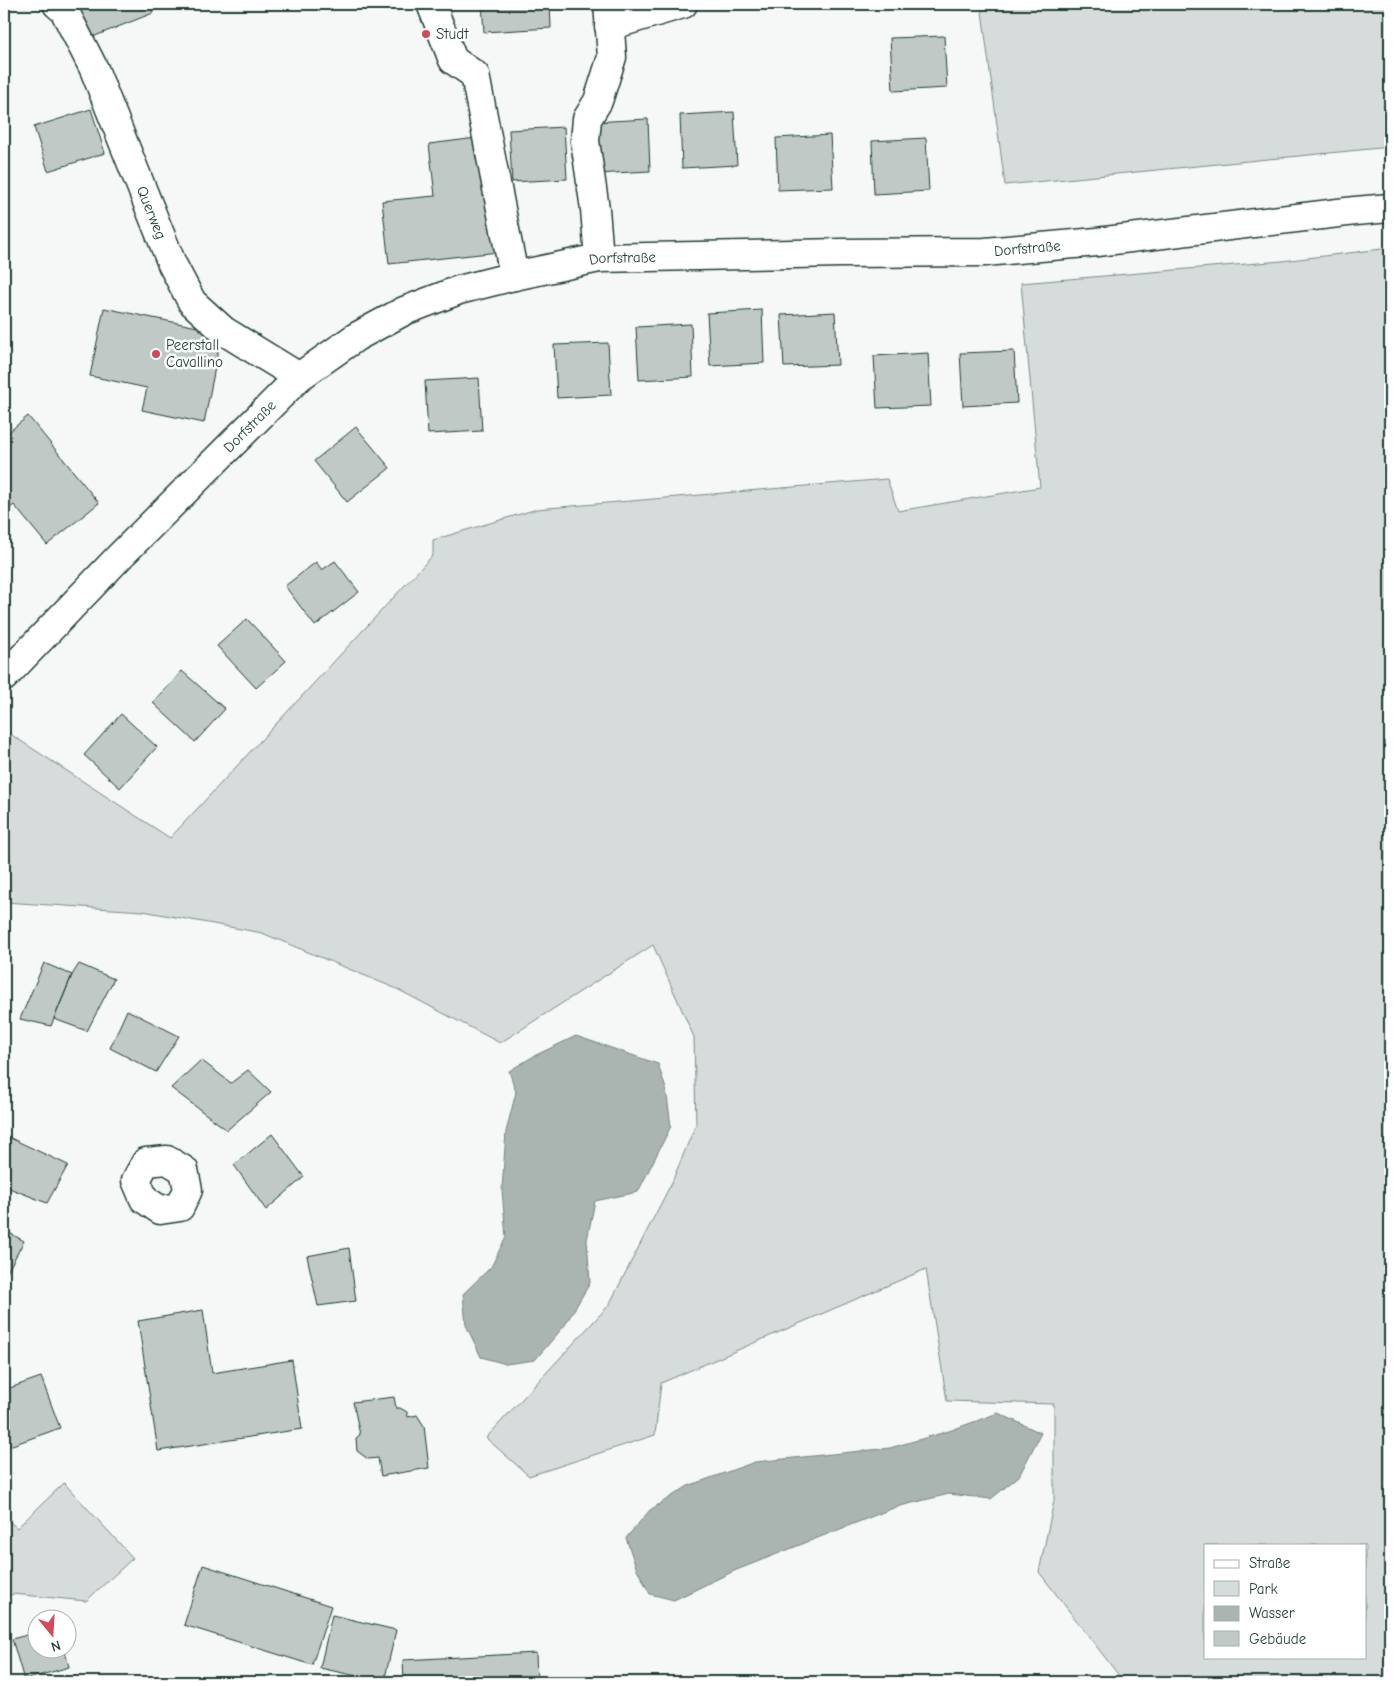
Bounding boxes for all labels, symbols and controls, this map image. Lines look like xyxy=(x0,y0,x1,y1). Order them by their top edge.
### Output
place label: Studt xyxy=(436,25,469,43)
marker: Studt xyxy=(420,28,432,40)
street label: Querweg xyxy=(133,183,170,242)
street label: Dorfstraße xyxy=(993,236,1062,260)
street label: Dorfstraße xyxy=(587,248,657,269)
place label: Peerstall Cavallino xyxy=(166,336,223,371)
marker: Peerstall Cavallino xyxy=(150,348,162,360)
street label: Dorfstraße xyxy=(220,396,280,456)
legend xyxy=(1204,1544,1366,1658)
text: Straße xyxy=(1249,1554,1291,1572)
text: Park xyxy=(1249,1580,1278,1598)
text: Wasser xyxy=(1249,1604,1295,1622)
north arrow xyxy=(28,1608,78,1658)
text: Gebäude xyxy=(1249,1630,1307,1648)
text: N xyxy=(49,1636,63,1655)

